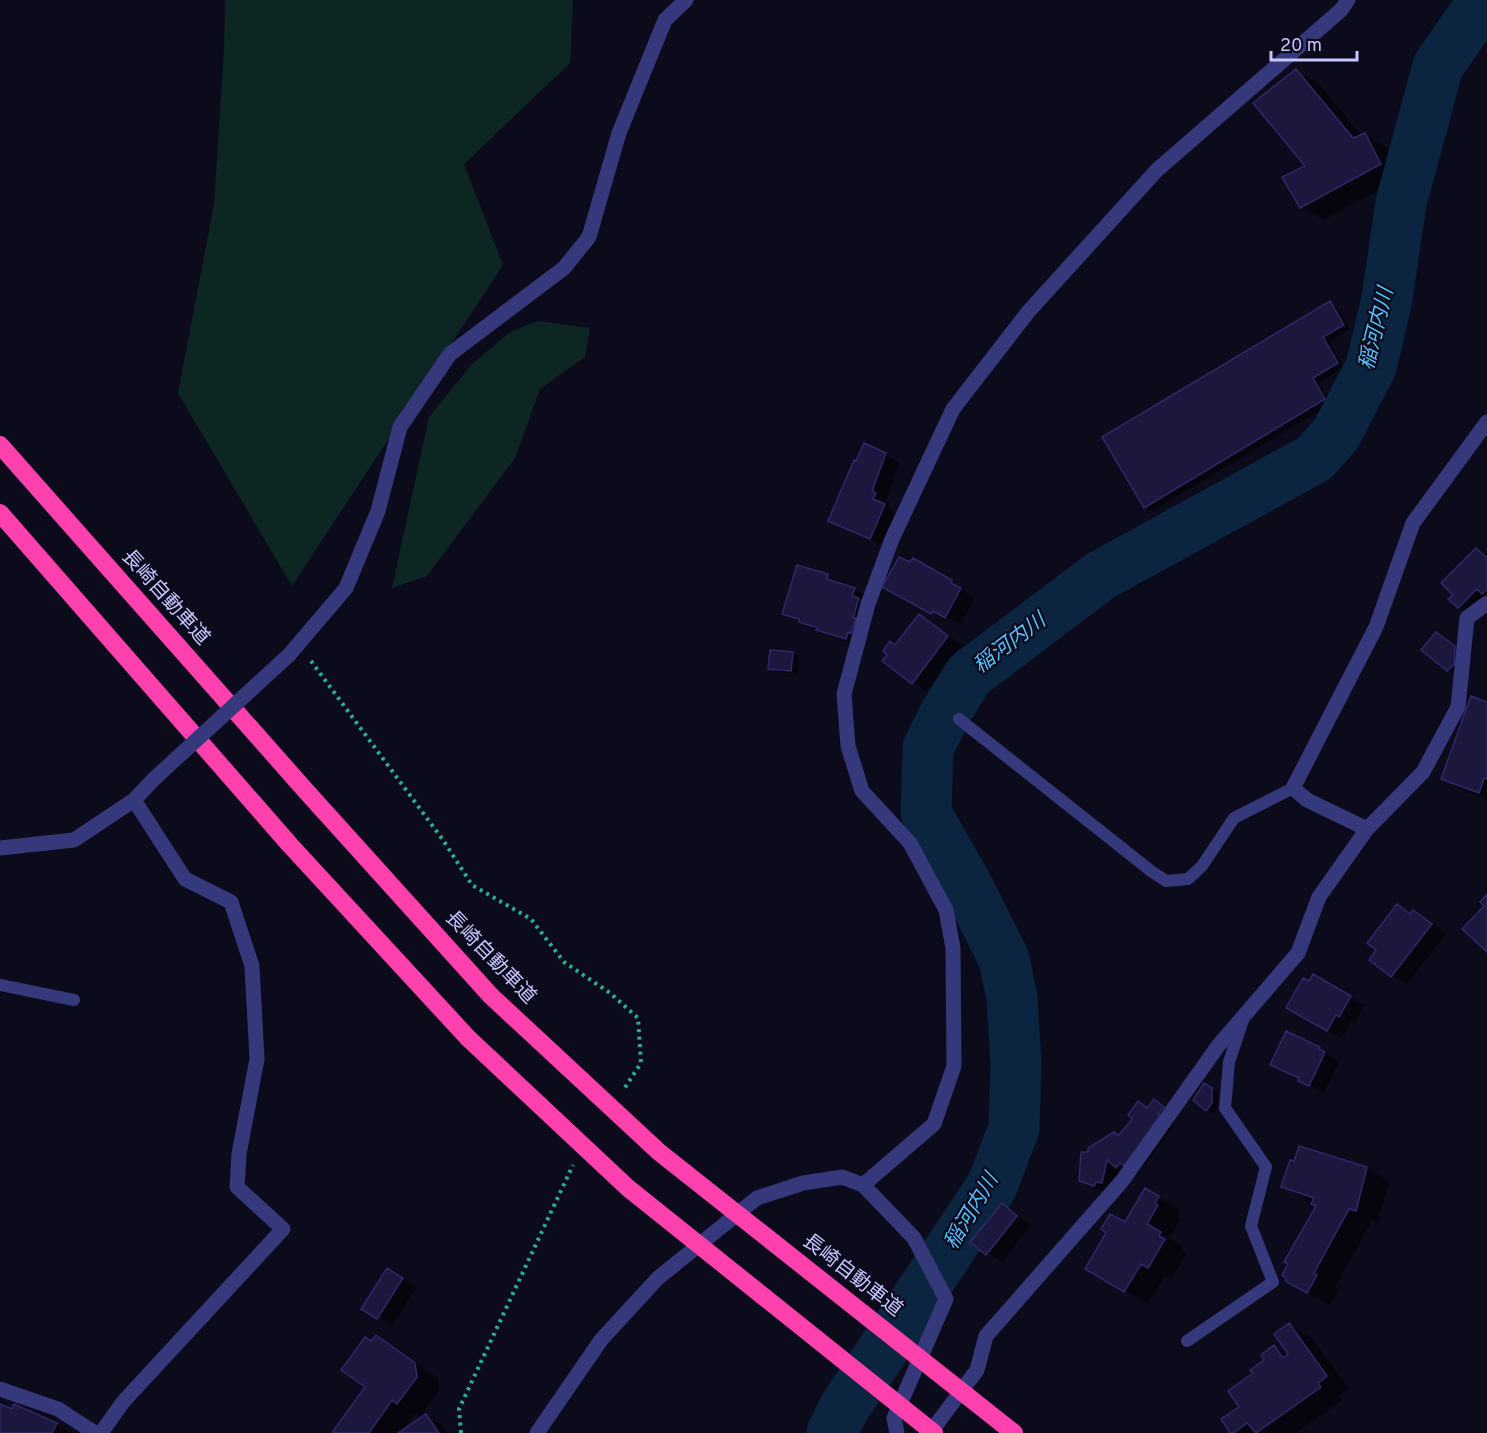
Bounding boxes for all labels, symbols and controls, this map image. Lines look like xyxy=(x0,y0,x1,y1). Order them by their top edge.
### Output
scale bar xyxy=(1271,24,1356,62)
text: 20 m xyxy=(1280,35,1322,58)
water label: 稲河内川 xyxy=(1354,283,1401,373)
street label: 長崎自動車道 xyxy=(115,545,215,651)
water label: 稲河内川 xyxy=(968,607,1053,680)
street label: 長崎自動車道 xyxy=(439,906,541,1010)
water label: 稲河内川 xyxy=(939,1167,1006,1255)
street label: 長崎自動車道 xyxy=(797,1229,907,1323)

